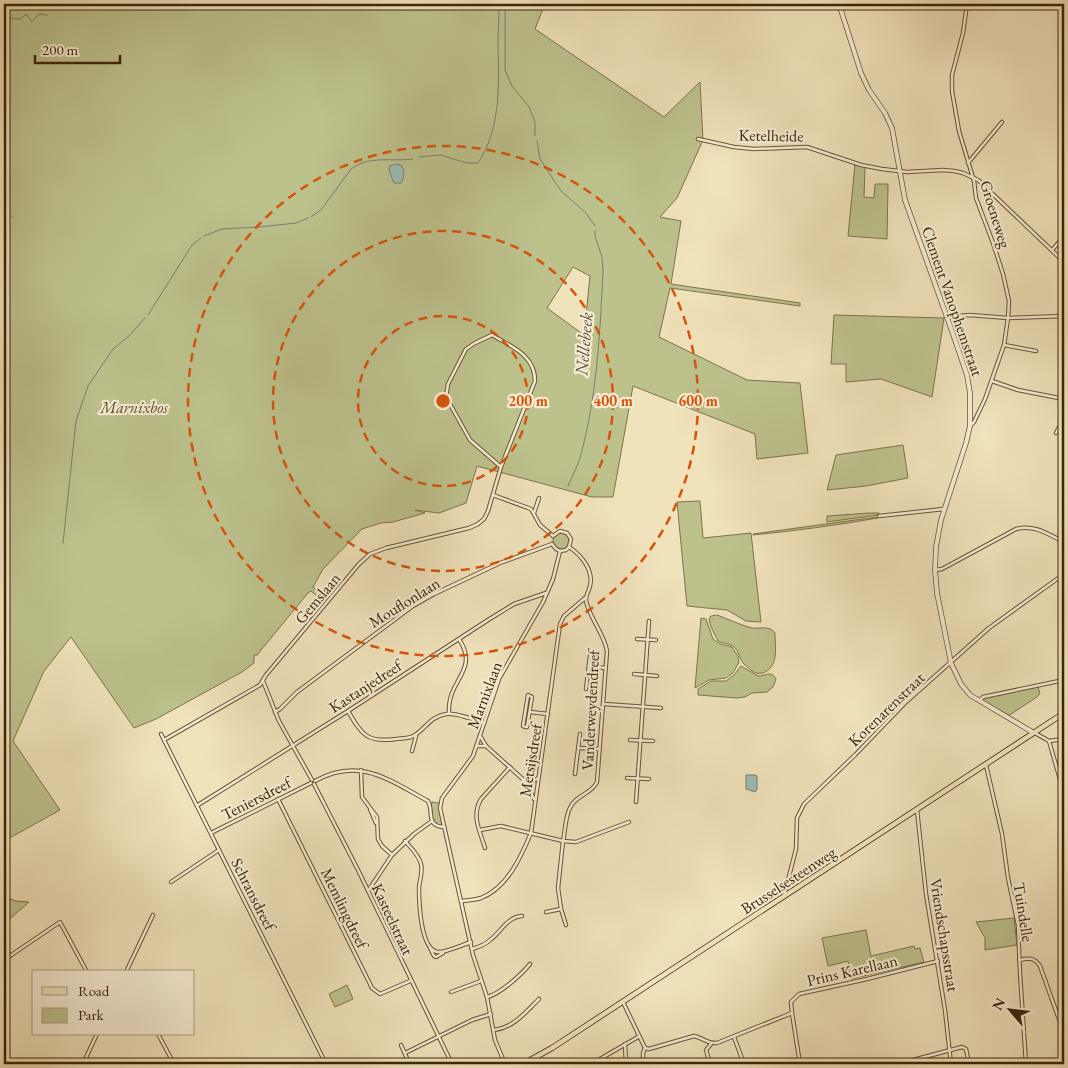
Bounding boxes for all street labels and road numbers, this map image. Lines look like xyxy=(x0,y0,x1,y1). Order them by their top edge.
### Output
street label: Ketelheide xyxy=(738,124,804,147)
street label: Groeneweg xyxy=(975,178,1016,251)
street label: Clement Vanophemstraat xyxy=(917,224,988,379)
street label: Gemslaan xyxy=(290,568,345,628)
street label: Mouflonlaan xyxy=(365,572,444,633)
street label: Vanderweydendreef xyxy=(577,647,604,771)
street label: Kastanjedreef xyxy=(325,654,407,718)
street label: Marnixlaan xyxy=(462,658,507,732)
street label: Korenarenstraat xyxy=(844,668,929,751)
street label: Metsijsdreef xyxy=(514,720,547,798)
street label: Teniersdreef xyxy=(218,771,296,825)
street label: Brusselsesteenweg xyxy=(737,841,841,919)
street label: Schransdreef xyxy=(226,855,282,936)
street label: Memlingdreef xyxy=(316,865,374,954)
street label: Vriendschapsstraat xyxy=(925,877,964,993)
street label: Kasteelstraat xyxy=(367,880,418,959)
street label: Tuindelle xyxy=(1008,881,1039,943)
street label: Prins Karellaan xyxy=(805,950,900,991)

